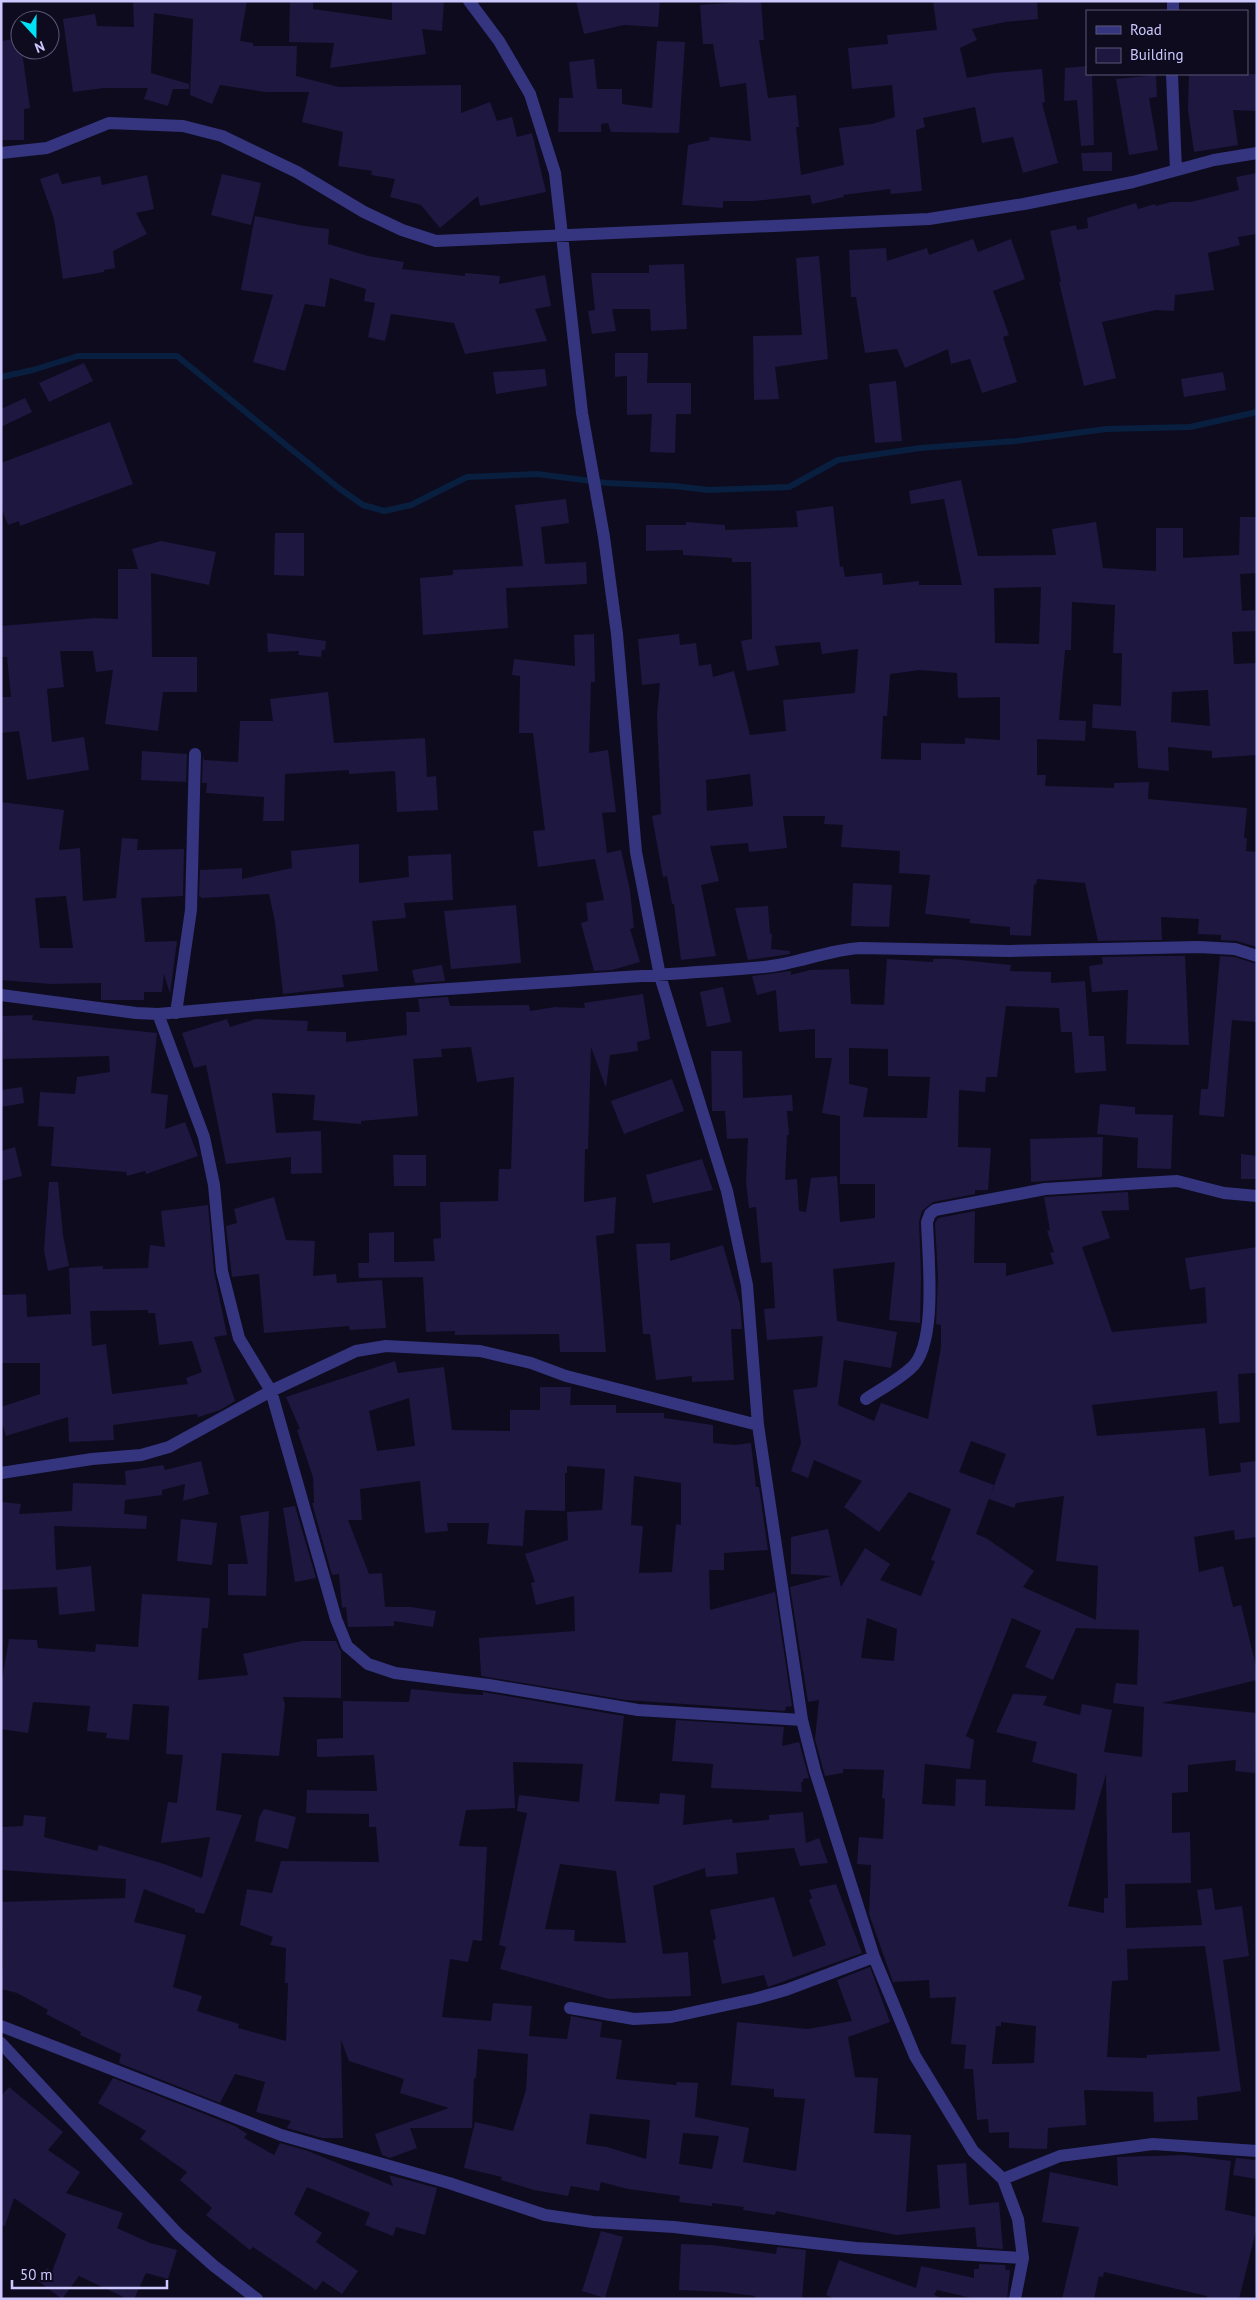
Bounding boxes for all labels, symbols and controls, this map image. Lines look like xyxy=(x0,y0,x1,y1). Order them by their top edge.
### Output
north arrow xyxy=(10,10,60,60)
legend xyxy=(1086,10,1248,75)
text: Road xyxy=(1130,20,1162,39)
text: N xyxy=(32,37,47,57)
text: Building xyxy=(1130,45,1184,64)
scale bar xyxy=(12,2258,168,2290)
text: 50 m xyxy=(20,2265,53,2284)

